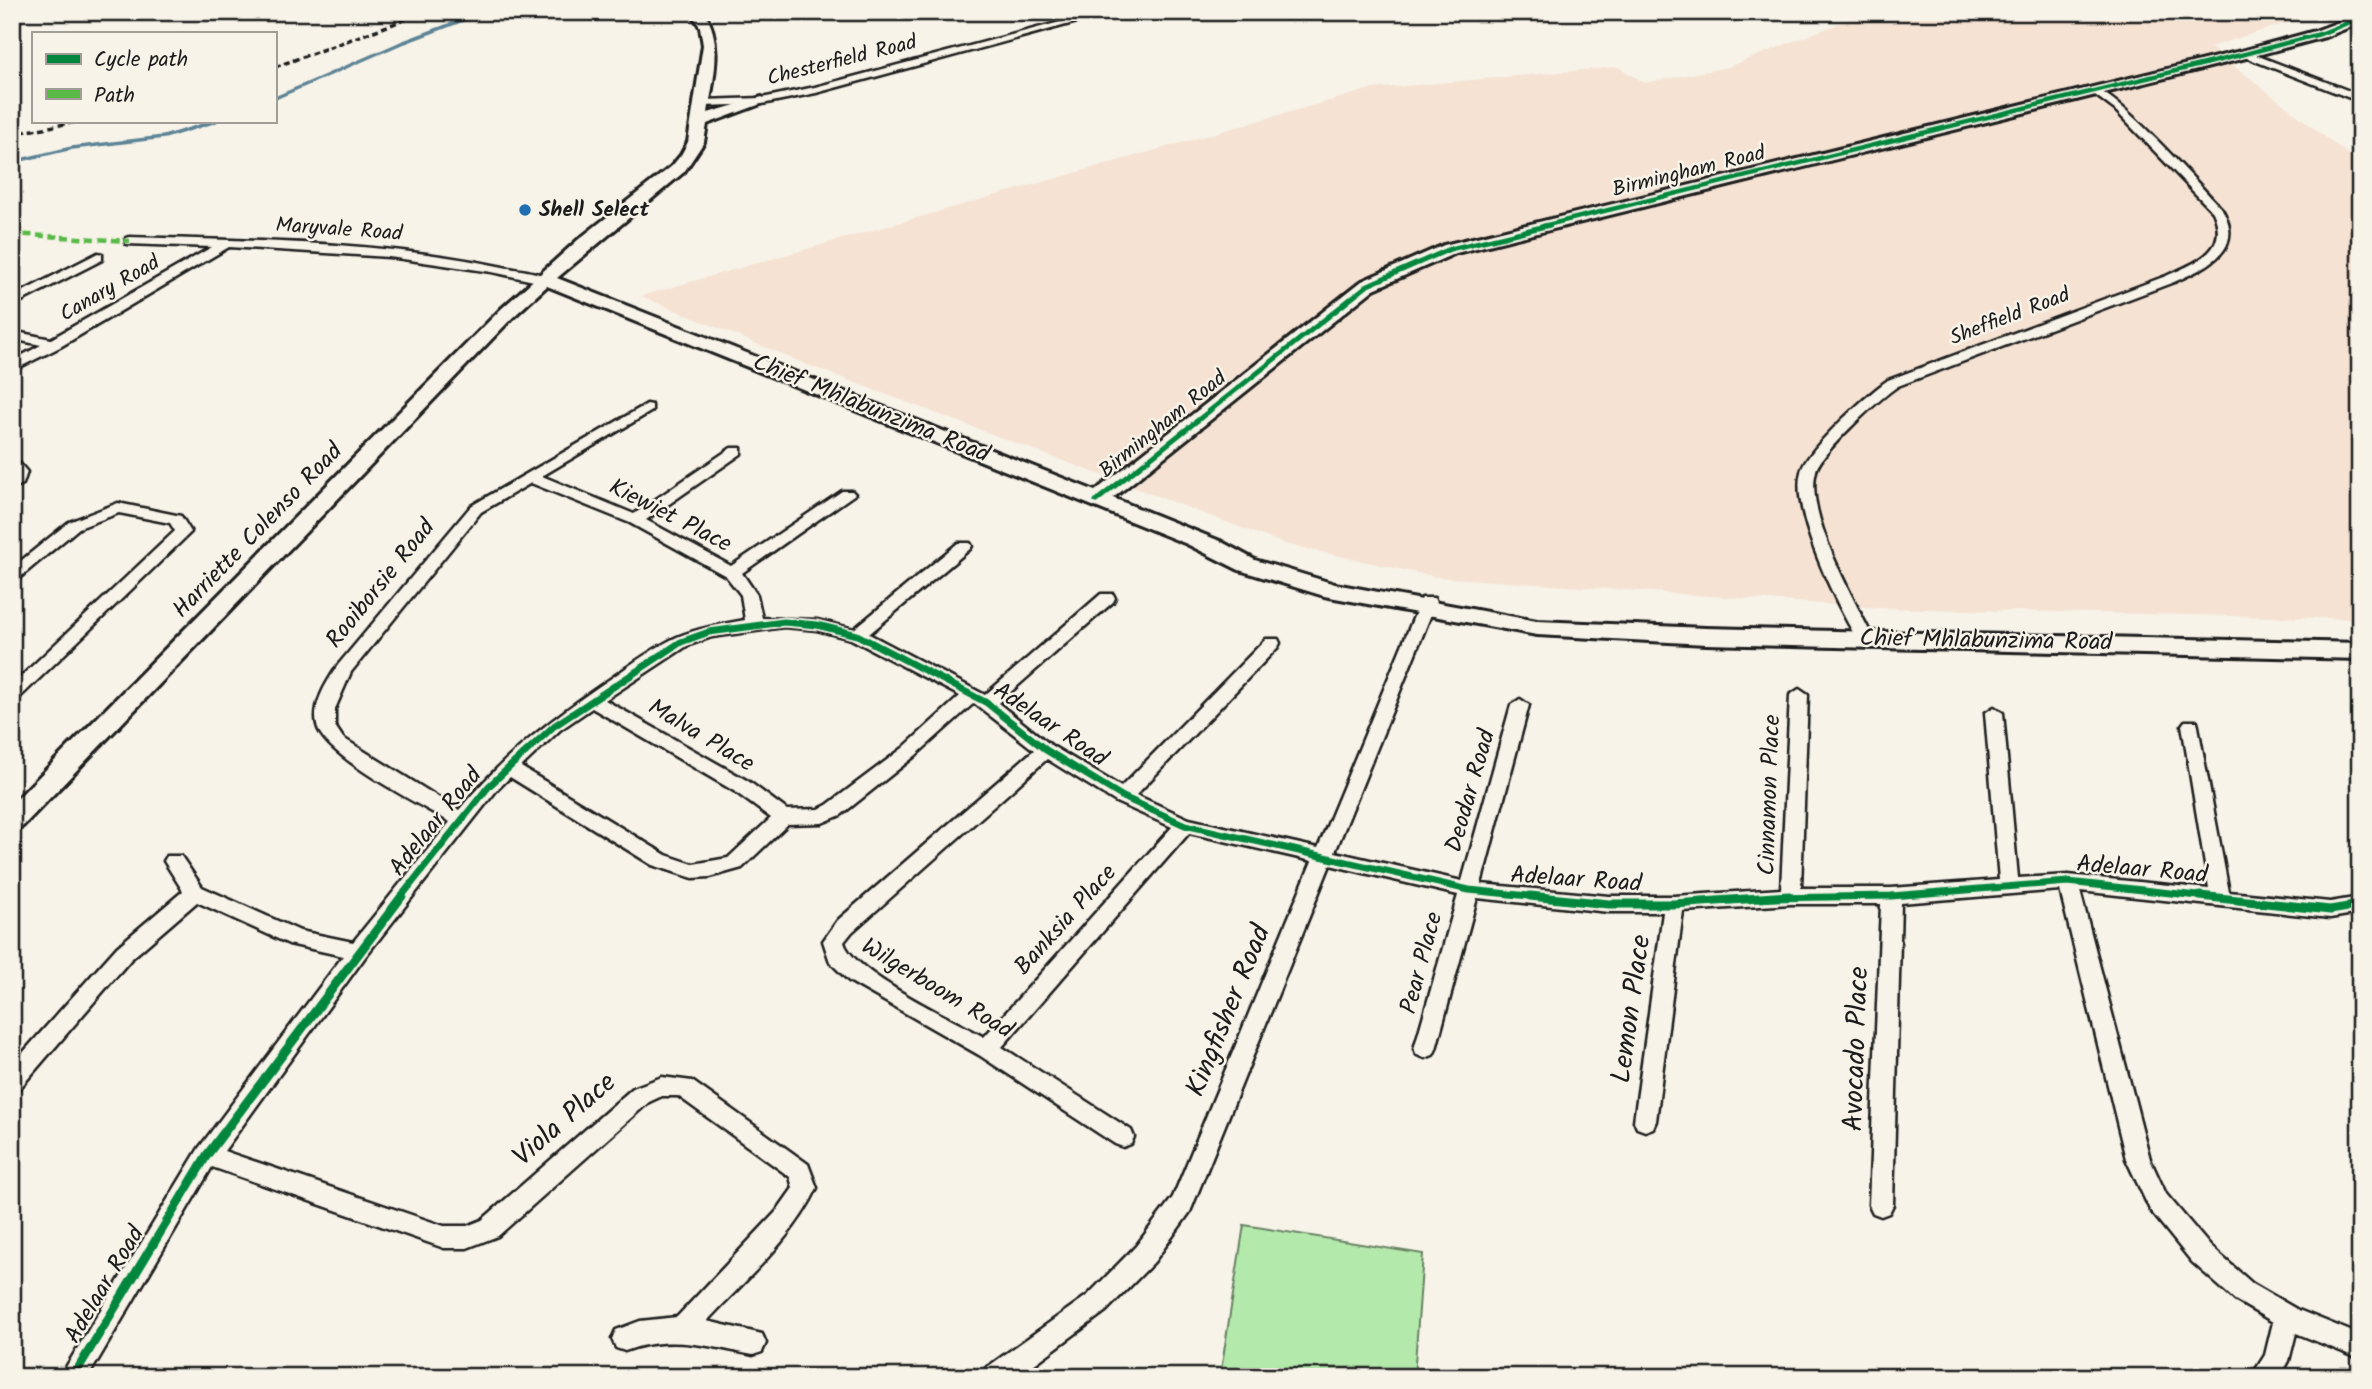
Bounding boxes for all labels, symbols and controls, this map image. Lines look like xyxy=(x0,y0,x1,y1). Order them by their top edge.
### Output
street label: Chesterfield Road xyxy=(764,26,921,96)
legend xyxy=(32,32,276,122)
text: Cycle path xyxy=(94,44,188,77)
text: Path xyxy=(94,80,135,113)
street label: Birmingham Road xyxy=(1609,137,1769,207)
place label: Shell Select xyxy=(539,194,650,227)
marker: Shell Select xyxy=(517,202,533,218)
street label: Maryvale Road xyxy=(274,209,404,251)
street label: Canary Road xyxy=(54,247,167,331)
street label: Sheffield Road xyxy=(1945,279,2075,355)
street label: Chief Mhlabunzima Road xyxy=(747,344,996,475)
street label: Birmingham Road xyxy=(1092,363,1235,487)
street label: Harriette Colenso Road xyxy=(163,433,353,628)
street label: Kiewiet Place xyxy=(601,468,739,564)
street label: Rooiborsie Road xyxy=(316,510,446,657)
street label: Chief Mhlabunzima Road xyxy=(1859,619,2114,663)
street label: Adelaar Road xyxy=(985,672,1116,778)
street label: Malva Place xyxy=(640,689,762,783)
street label: Cinnamon Place xyxy=(1748,714,1792,876)
street label: Deodar Road xyxy=(1435,724,1507,857)
street label: Adelaar Road xyxy=(379,758,493,885)
street label: Adelaar Road xyxy=(2075,845,2210,895)
street label: Banksia Place xyxy=(1005,855,1127,985)
street label: Adelaar Road xyxy=(1509,856,1644,904)
street label: Pear Place xyxy=(1390,907,1454,1018)
street label: Kingfisher Road xyxy=(1174,917,1284,1104)
street label: Wilgerboom Road xyxy=(853,928,1022,1050)
street label: Lemon Place xyxy=(1599,932,1665,1086)
street label: Avocado Place xyxy=(1832,965,1882,1132)
street label: Viola Place xyxy=(503,1062,627,1178)
street label: Adelaar Road xyxy=(54,1218,156,1351)

